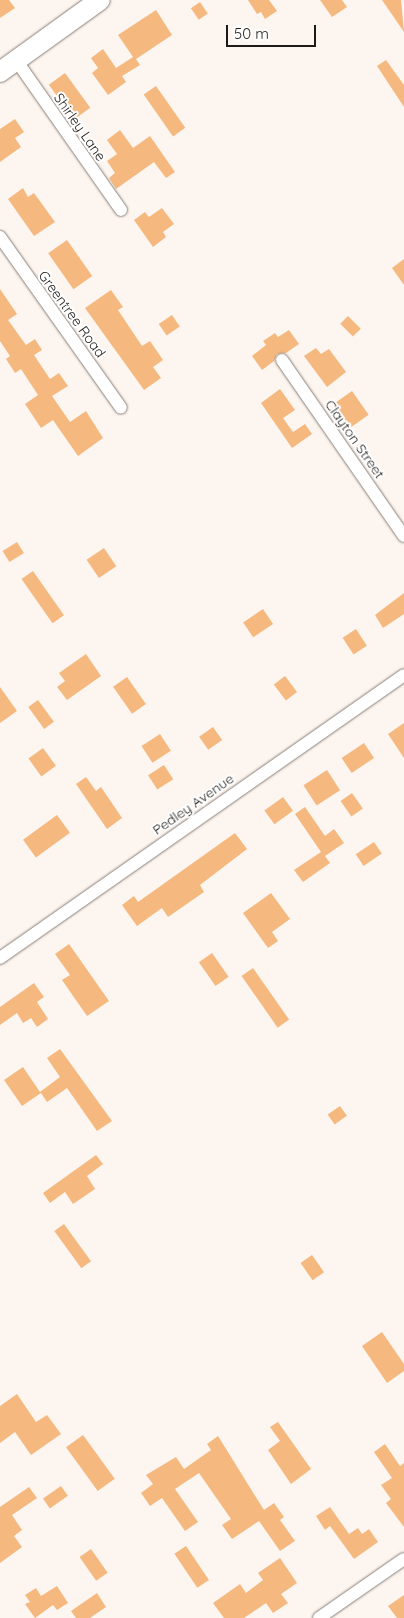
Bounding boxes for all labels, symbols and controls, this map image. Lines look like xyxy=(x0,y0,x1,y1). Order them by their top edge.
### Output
scale bar xyxy=(229,15,319,47)
text: 50 m xyxy=(234,24,269,43)
street label: Shirley Lane xyxy=(51,90,109,164)
street label: Greentree Road xyxy=(35,267,109,361)
street label: Clayton Street xyxy=(322,396,388,482)
street label: Pedley Avenue xyxy=(149,770,237,838)

